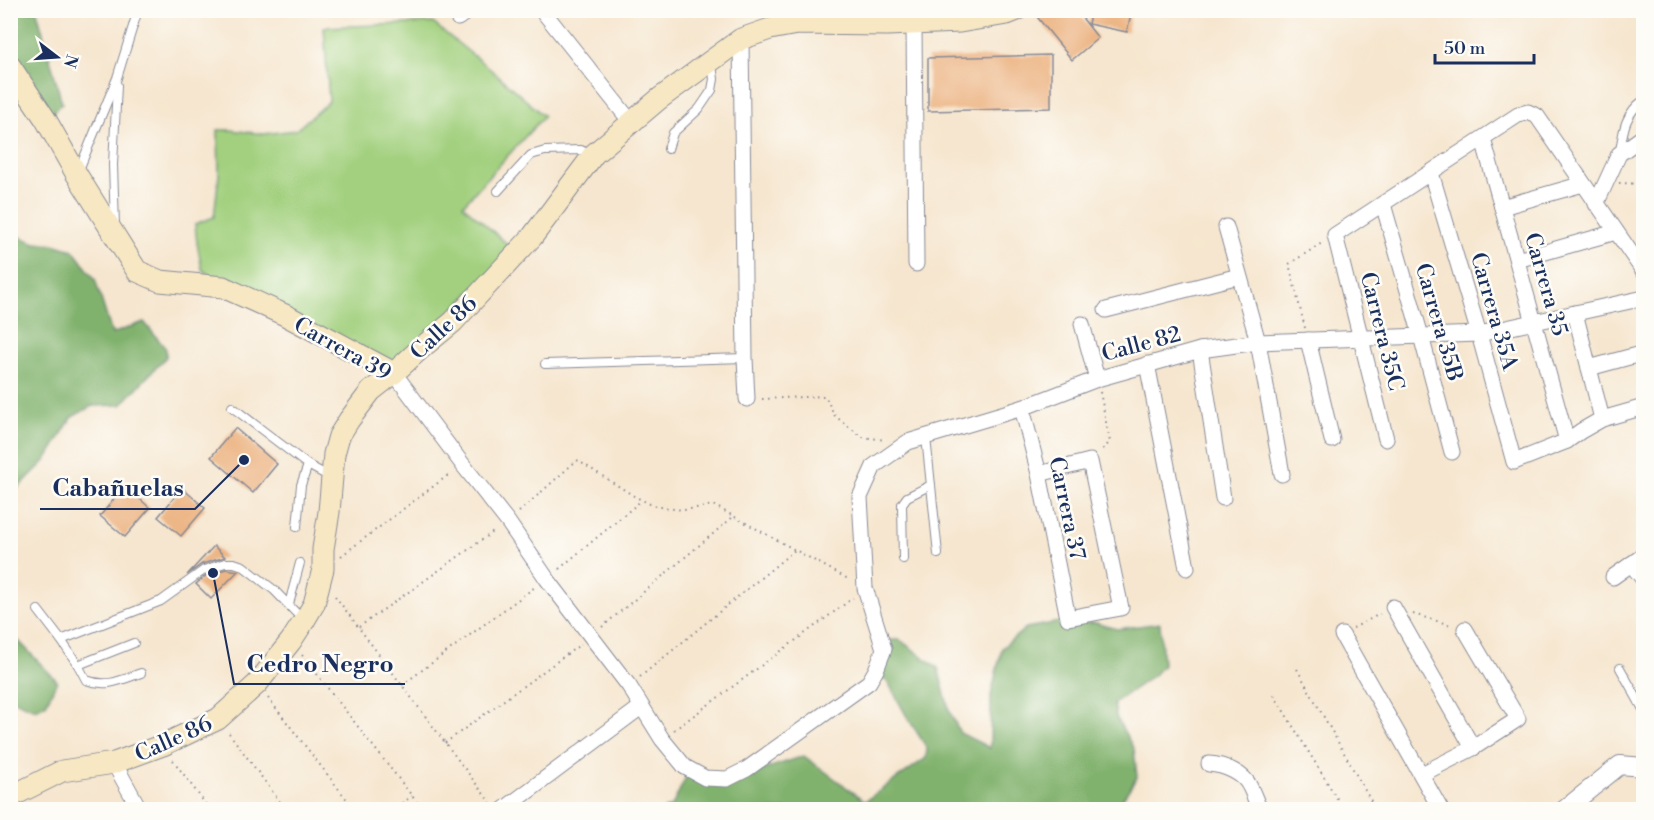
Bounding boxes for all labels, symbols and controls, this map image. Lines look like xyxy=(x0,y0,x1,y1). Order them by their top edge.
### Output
north arrow xyxy=(27,27,87,87)
scale bar xyxy=(1435,27,1534,65)
text: 50 m xyxy=(1444,37,1486,60)
text: N xyxy=(59,52,82,70)
street label: Carrera 35 xyxy=(1518,230,1573,339)
street label: Carrera 35A xyxy=(1464,249,1523,374)
street label: Carrera 35B xyxy=(1409,260,1468,385)
street label: Carrera 35C xyxy=(1354,269,1409,393)
street label: Calle 86 xyxy=(405,290,483,366)
street label: Carrera 39 xyxy=(289,312,396,387)
street label: Calle 82 xyxy=(1099,321,1184,368)
street label: Carrera 37 xyxy=(1042,454,1091,562)
callout: Cabañuelas xyxy=(40,467,195,509)
text: Cabañuelas xyxy=(52,474,184,504)
callout: Cedro Negro xyxy=(234,642,405,684)
text: Cedro Negro xyxy=(246,650,394,680)
street label: Calle 86 xyxy=(131,710,216,768)

